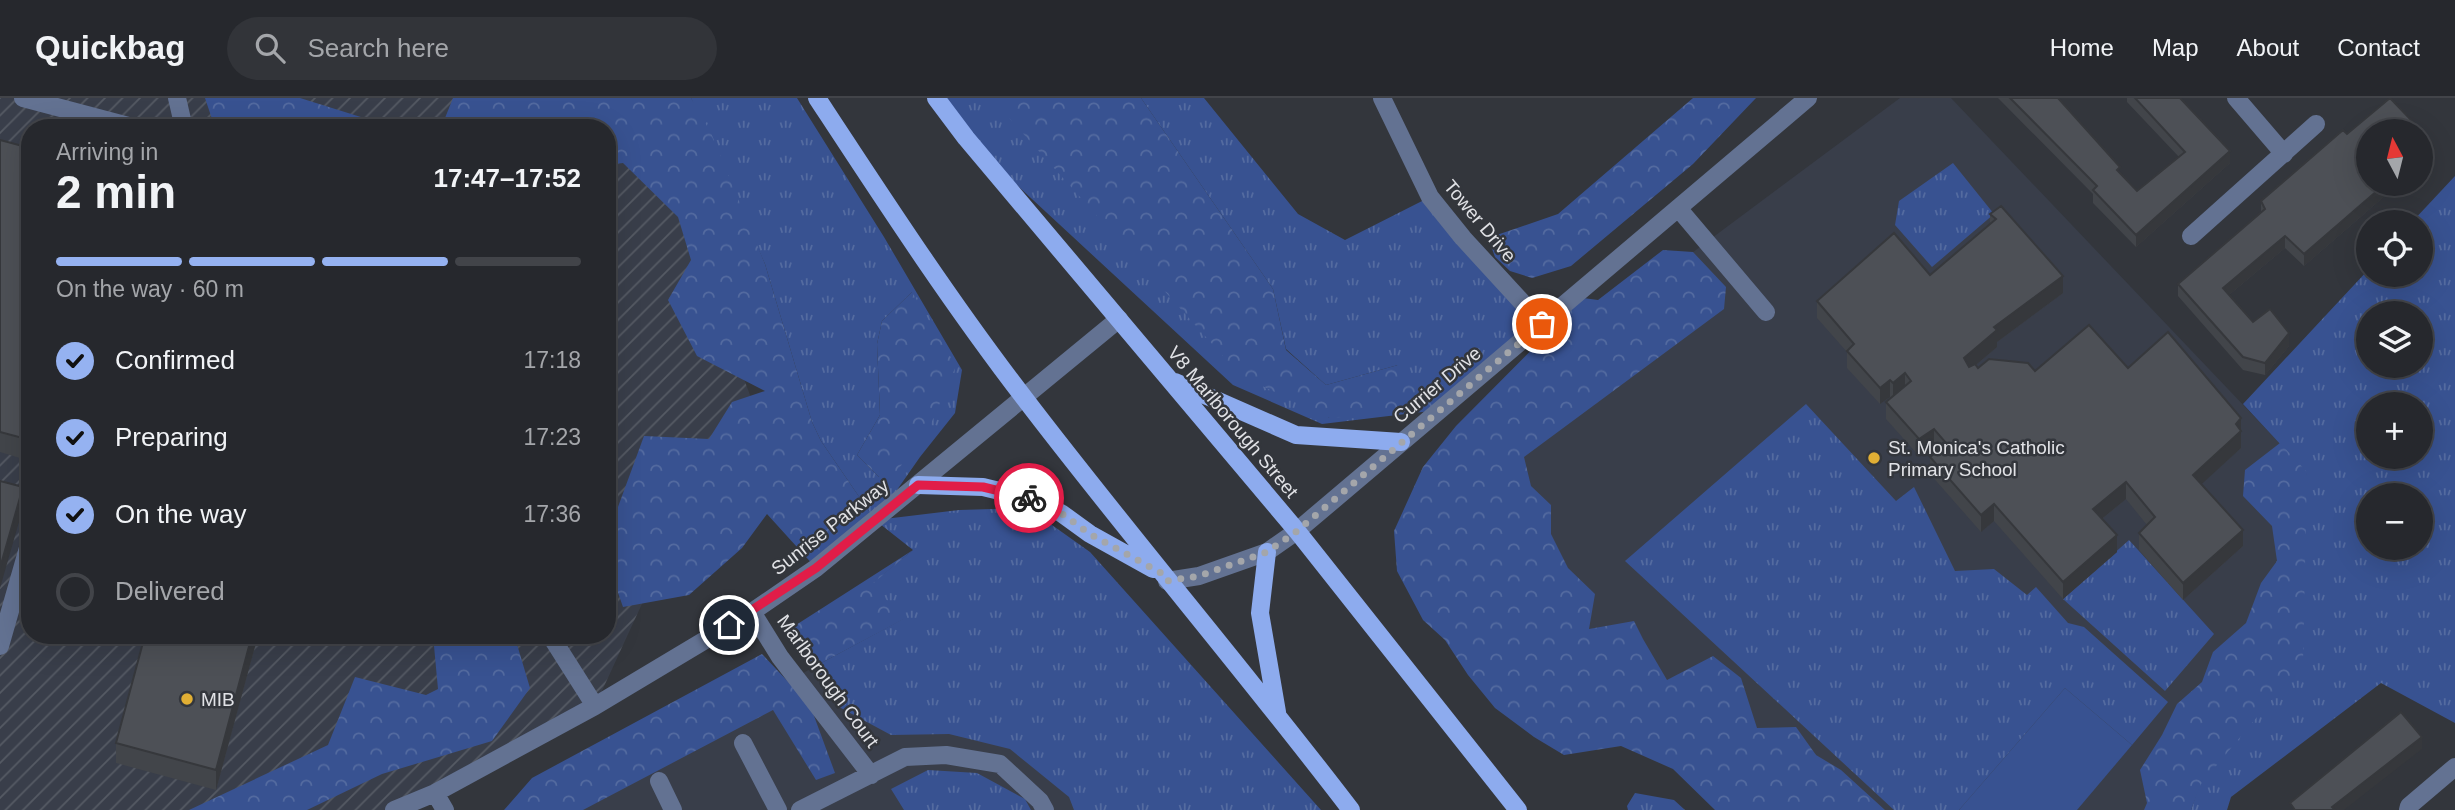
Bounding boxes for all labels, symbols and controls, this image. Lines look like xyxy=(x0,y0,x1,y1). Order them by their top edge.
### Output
search box xyxy=(227,17,717,80)
text: Quickbag xyxy=(35,29,185,66)
icon: search xyxy=(251,29,289,67)
text: Search here xyxy=(307,33,449,63)
text: Home xyxy=(2050,34,2114,61)
text: Map xyxy=(2152,34,2199,61)
text: About xyxy=(2237,34,2299,61)
text: Contact xyxy=(2337,34,2420,61)
north arrow xyxy=(2356,119,2432,196)
map controls xyxy=(2356,119,2433,560)
text: Arriving in xyxy=(56,139,158,165)
text: 17:47–17:52 xyxy=(434,163,581,193)
text: 2 min xyxy=(56,166,176,218)
street label: Tower Drive xyxy=(1440,176,1520,266)
button: locate xyxy=(2356,210,2433,287)
text: On the way · 60 m xyxy=(56,276,244,302)
pin xyxy=(1512,294,1572,354)
button: layers xyxy=(2356,301,2433,378)
icon: bag xyxy=(1523,305,1561,343)
icon: check xyxy=(56,342,94,380)
street label: V8 Marlborough Street xyxy=(1164,342,1303,503)
street label: Currier Drive xyxy=(1389,342,1485,428)
text: Confirmed xyxy=(115,345,235,375)
text: 17:18 xyxy=(523,347,581,373)
button: + xyxy=(2356,392,2433,469)
icon: check xyxy=(56,419,94,457)
text: Preparing xyxy=(115,422,228,452)
text: 17:23 xyxy=(523,424,581,450)
place label: St. Monica's Catholic Primary School xyxy=(1888,437,2065,480)
marker: St. Monica's Catholic Primary School xyxy=(1866,450,1882,466)
courier xyxy=(994,463,1064,533)
street label: Sunrise Parkway xyxy=(767,475,893,579)
icon: bike xyxy=(1010,479,1048,517)
button: − xyxy=(2356,483,2433,560)
icon: check xyxy=(56,496,94,534)
text: On the way xyxy=(115,499,247,529)
text: 17:36 xyxy=(523,501,581,527)
text: Delivered xyxy=(115,576,225,606)
pin xyxy=(699,595,759,655)
icon: home xyxy=(710,606,748,644)
street label: Marlborough Court xyxy=(773,611,883,752)
place label: MIB xyxy=(201,689,235,710)
marker: MIB xyxy=(179,691,195,707)

